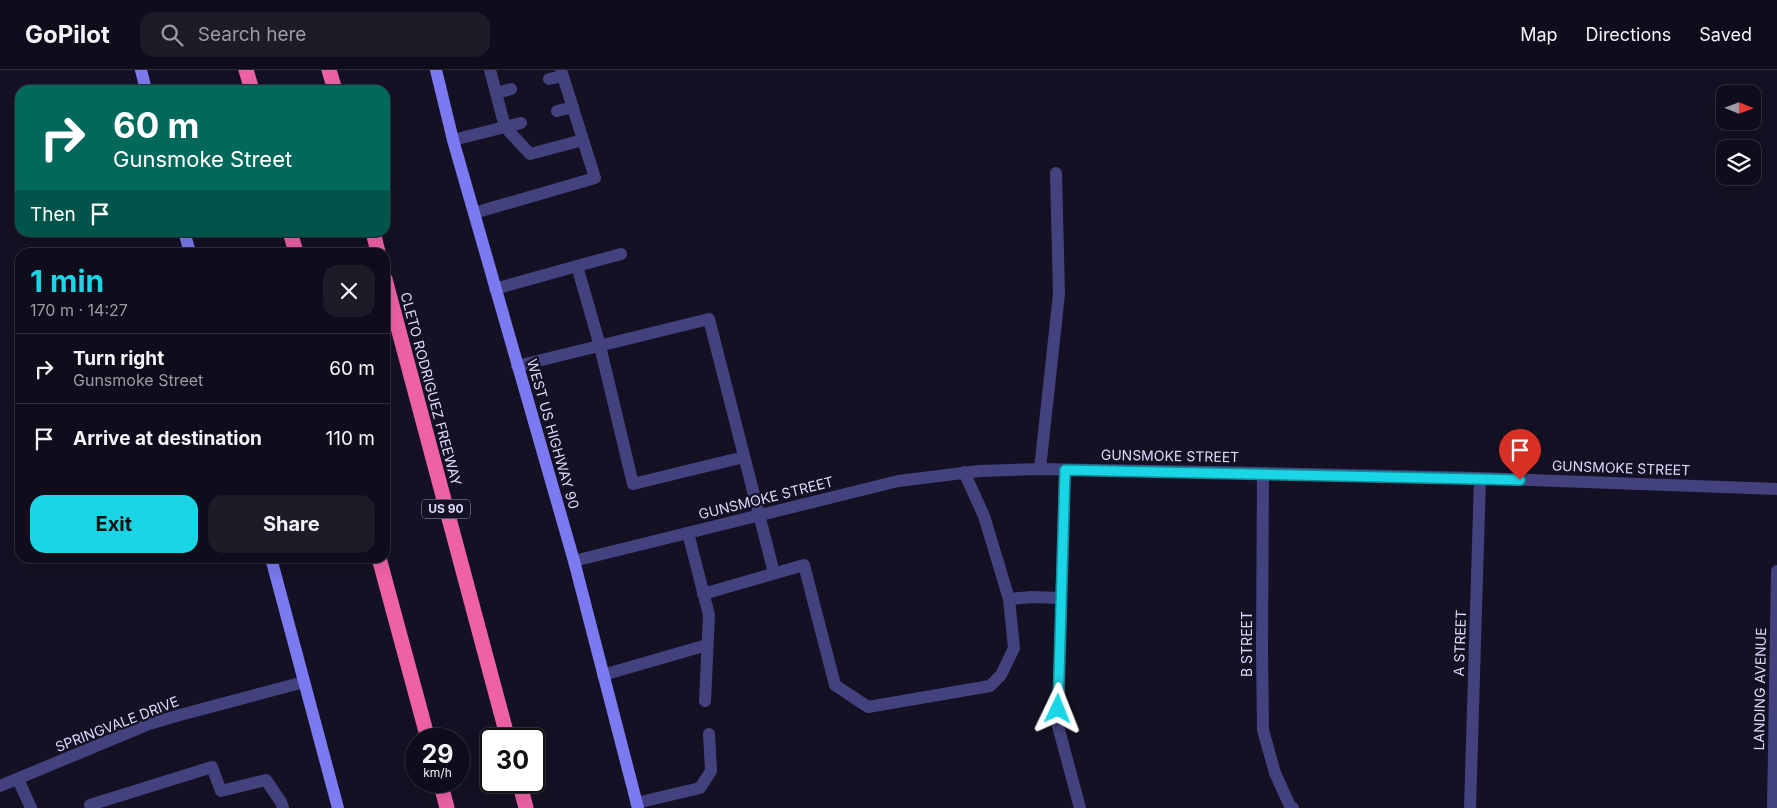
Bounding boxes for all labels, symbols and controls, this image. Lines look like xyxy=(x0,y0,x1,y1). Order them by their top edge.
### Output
search box xyxy=(140,12,490,57)
text: GoPilot xyxy=(25,20,110,49)
icon: search xyxy=(158,21,186,49)
text: Search here xyxy=(198,23,306,46)
text: Map xyxy=(1520,24,1558,45)
text: Directions xyxy=(1586,24,1671,45)
text: Saved xyxy=(1699,24,1752,45)
north arrow xyxy=(1716,85,1761,130)
map controls xyxy=(1716,85,1761,185)
text: 60 m xyxy=(113,104,200,146)
icon: right xyxy=(30,105,95,170)
button: layers xyxy=(1716,140,1761,185)
text: Gunsmoke Street xyxy=(113,146,292,172)
icon: arrive xyxy=(86,200,114,228)
text: Then xyxy=(30,203,76,226)
text: 1 min xyxy=(30,263,104,299)
button: close xyxy=(323,265,375,317)
street label: CLETO RODRIGUEZ FREEWAY xyxy=(397,290,466,488)
text: 170 m · 14:27 xyxy=(30,300,128,320)
text: Turn right xyxy=(73,347,164,370)
icon: right xyxy=(30,355,58,383)
text: 60 m xyxy=(329,357,375,380)
street label: WEST US HIGHWAY 90 xyxy=(524,357,583,511)
text: Gunsmoke Street xyxy=(73,370,203,390)
icon: arrive xyxy=(30,425,58,453)
text: Arrive at destination xyxy=(73,427,262,450)
text: 110 m xyxy=(326,427,375,450)
pin xyxy=(1499,429,1541,480)
icon: arrive xyxy=(1506,436,1534,464)
street label: GUNSMOKE STREET xyxy=(1101,446,1239,465)
street label: GUNSMOKE STREET xyxy=(1552,457,1690,478)
street label: GUNSMOKE STREET xyxy=(697,473,835,523)
button: Exit xyxy=(30,495,198,553)
button: Share xyxy=(208,495,375,553)
road number: US 90 xyxy=(422,499,470,518)
street label: A STREET xyxy=(1450,609,1469,677)
street label: B STREET xyxy=(1238,611,1255,677)
street label: LANDING AVENUE xyxy=(1750,627,1769,751)
position arrow xyxy=(1031,682,1083,734)
street label: SPRINGVALE DRIVE xyxy=(53,692,181,755)
speed limit sign: 30 xyxy=(480,728,545,793)
text: 29 xyxy=(422,739,453,769)
text: km/h xyxy=(423,765,452,780)

